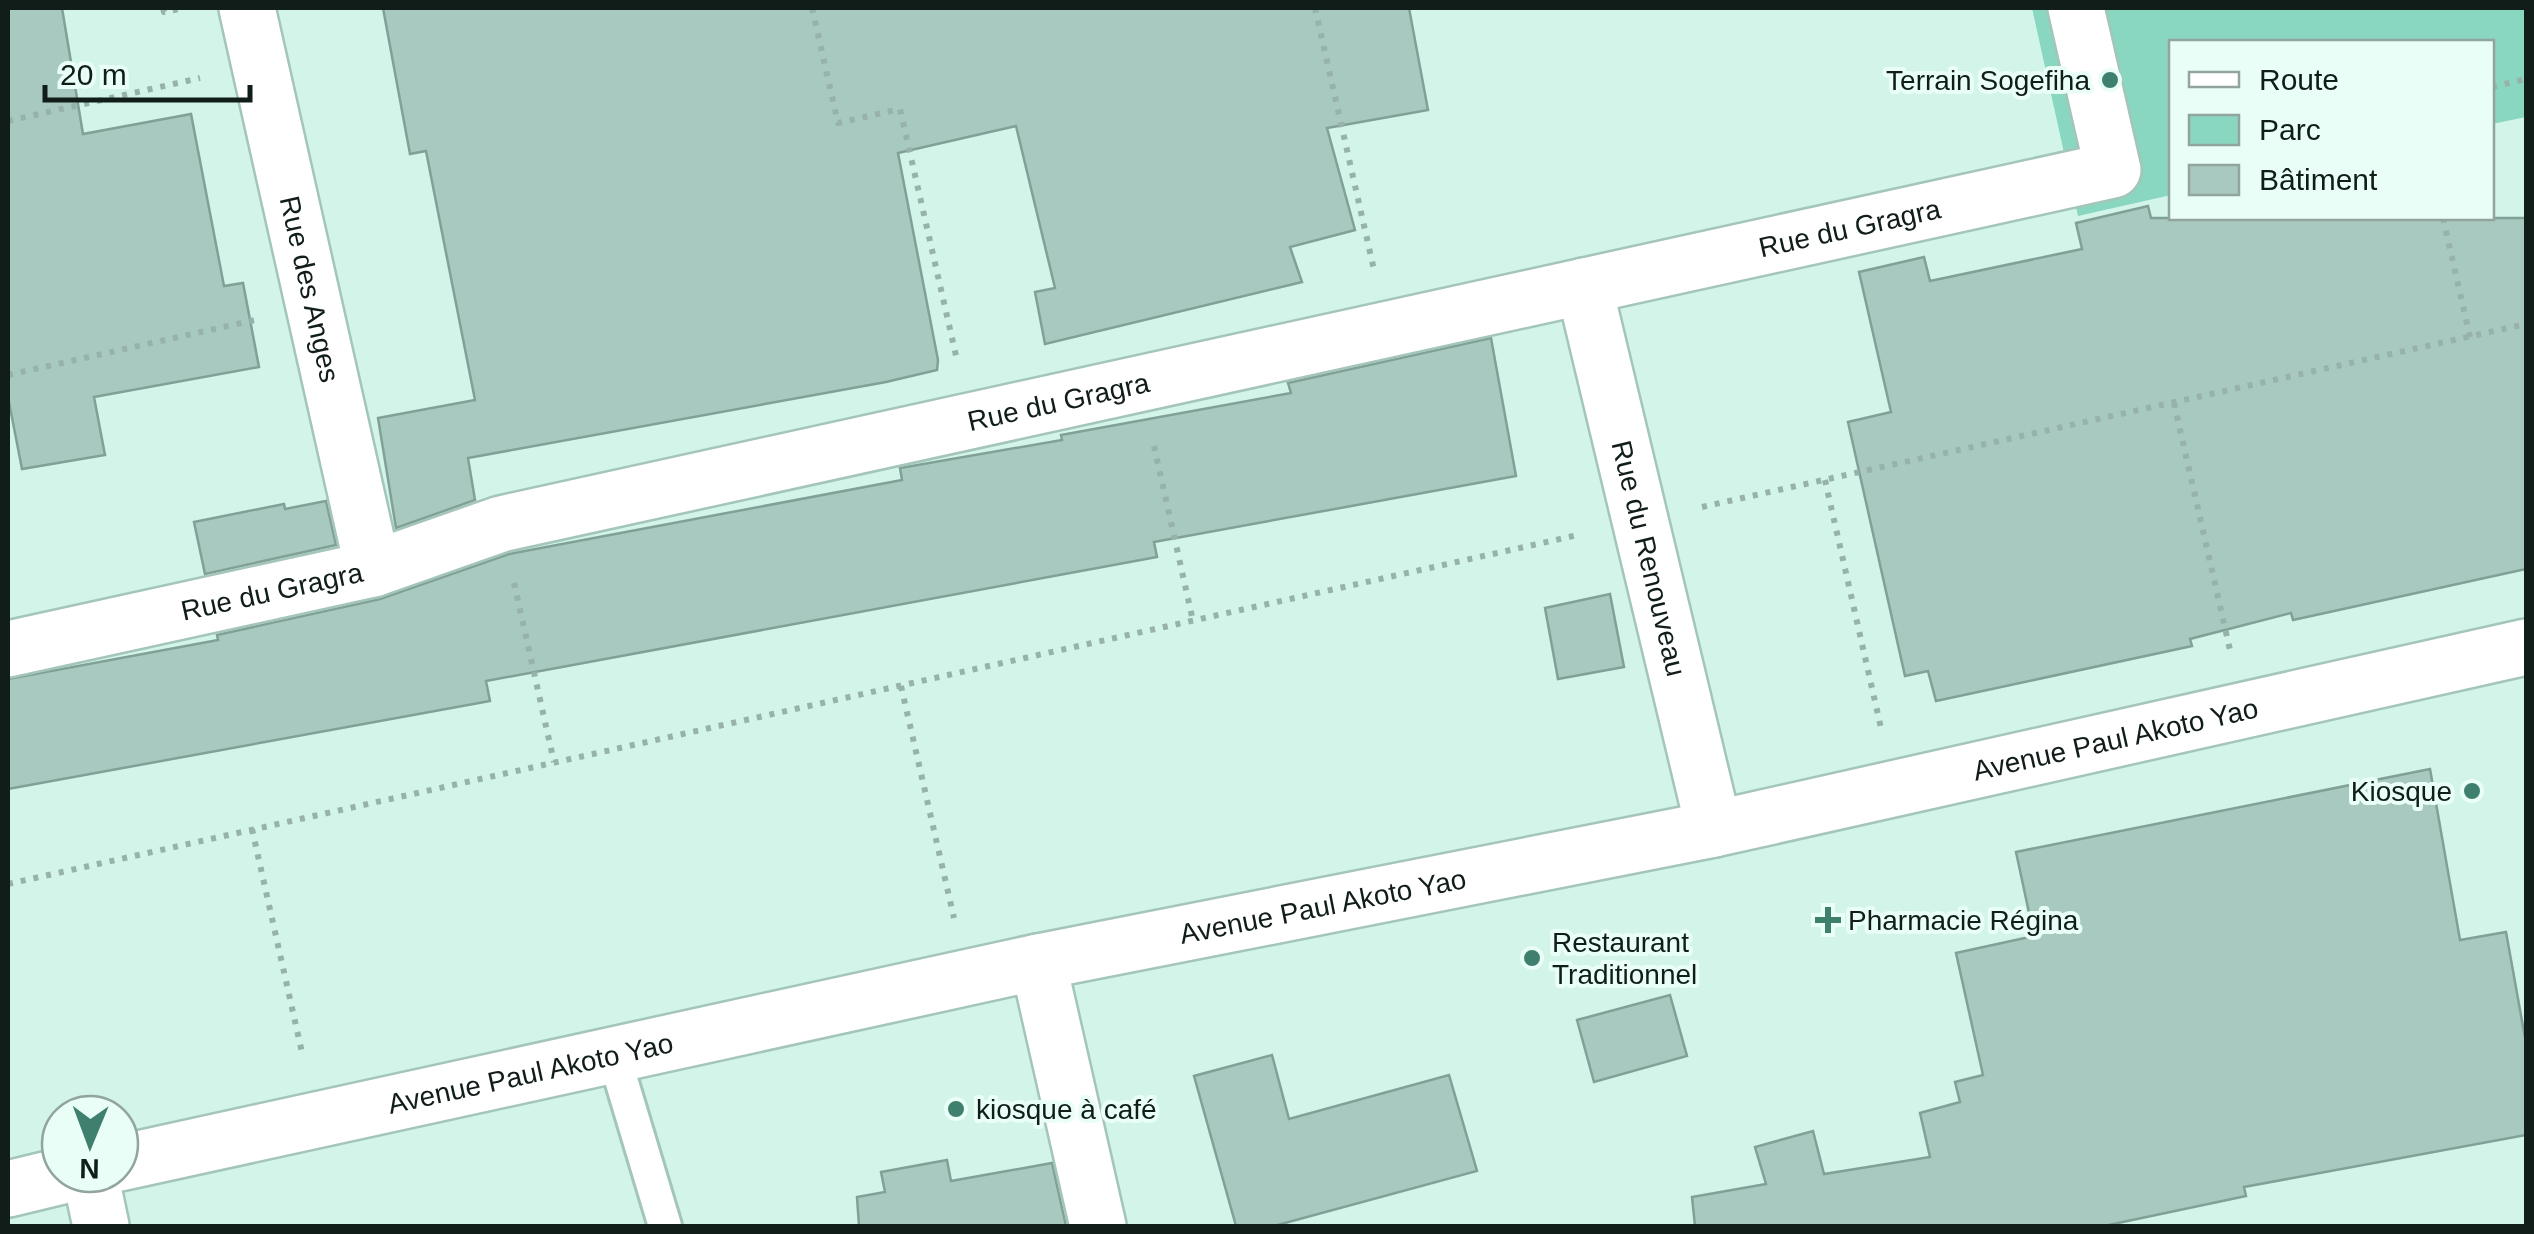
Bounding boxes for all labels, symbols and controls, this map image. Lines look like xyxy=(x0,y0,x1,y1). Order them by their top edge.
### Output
scale bar xyxy=(45,40,250,102)
legend xyxy=(2169,40,2494,220)
text: 20 m xyxy=(60,58,127,91)
text: Route xyxy=(2259,63,2339,96)
place label: Terrain Sogefiha xyxy=(1886,65,2090,96)
marker: Terrain Sogefiha xyxy=(2099,69,2121,91)
text: Parc xyxy=(2259,113,2321,146)
text: Bâtiment xyxy=(2259,163,2378,196)
street label: Rue des Anges xyxy=(274,193,346,385)
street label: Rue du Gragra xyxy=(1756,193,1944,263)
street label: Rue du Gragra xyxy=(965,366,1153,437)
street label: Rue du Renouveau xyxy=(1606,437,1692,679)
street label: Rue du Gragra xyxy=(178,556,366,626)
street label: Avenue Paul Akoto Yao xyxy=(1970,692,2261,786)
place label: Kiosque xyxy=(2351,776,2452,807)
marker: Kiosque xyxy=(2461,780,2483,802)
street label: Avenue Paul Akoto Yao xyxy=(1177,863,1469,949)
place label: Pharmacie Régina xyxy=(1848,905,2079,936)
marker: Pharmacie Régina xyxy=(1817,909,1839,931)
place label: Restaurant Traditionnel xyxy=(1552,927,1697,990)
marker: Restaurant Traditionnel xyxy=(1521,947,1543,969)
street label: Avenue Paul Akoto Yao xyxy=(385,1027,676,1119)
north arrow xyxy=(40,1094,140,1194)
place label: kiosque à café xyxy=(976,1094,1157,1125)
marker: kiosque à café xyxy=(945,1098,967,1120)
text: N xyxy=(79,1153,100,1184)

